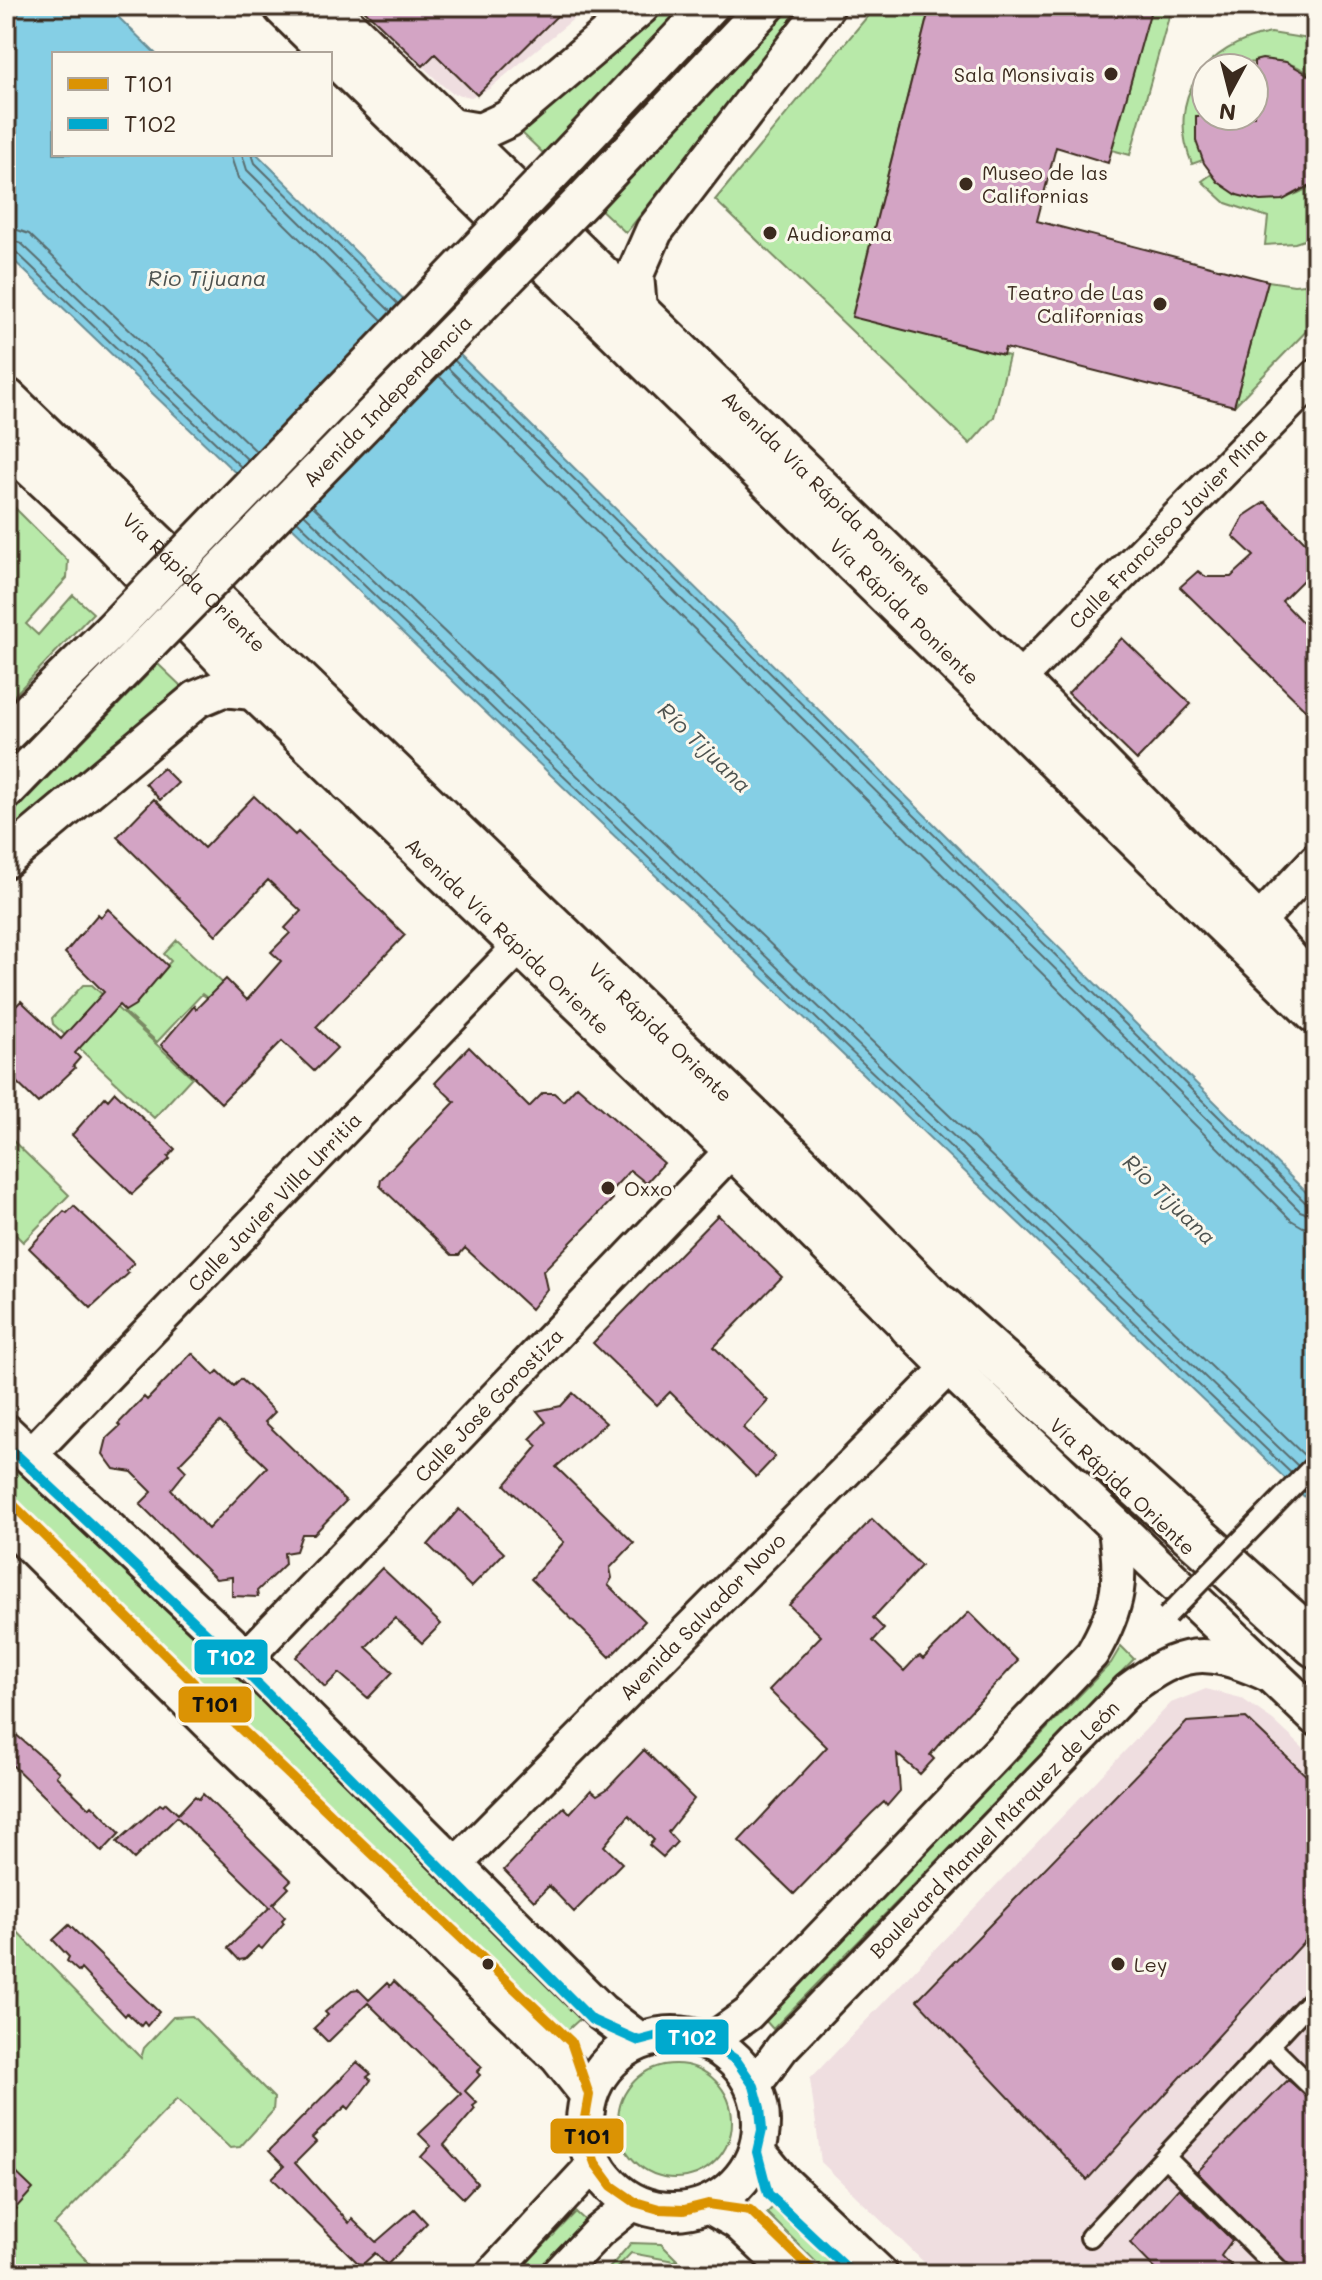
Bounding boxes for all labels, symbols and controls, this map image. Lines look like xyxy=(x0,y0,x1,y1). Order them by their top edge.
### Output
legend xyxy=(52,52,332,156)
north arrow xyxy=(1190,52,1270,132)
place label: Sala Monsivais xyxy=(954,61,1095,87)
marker: Sala Monsivais xyxy=(1102,65,1120,83)
text: T101 xyxy=(124,67,174,98)
text: N xyxy=(1217,97,1238,128)
text: T102 xyxy=(124,107,176,138)
place label: Museo de las Californias xyxy=(982,159,1108,208)
marker: Museo de las Californias xyxy=(957,175,975,193)
place label: Audiorama xyxy=(786,220,892,246)
marker: Audiorama xyxy=(761,224,779,242)
water label: Rio Tijuana xyxy=(148,263,266,292)
place label: Teatro de Las Californias xyxy=(1007,279,1144,328)
marker: Teatro de Las Californias xyxy=(1151,295,1169,313)
street label: Avenida Independencia xyxy=(297,309,477,492)
street label: Avenida Vía Rápida Poniente xyxy=(717,385,938,601)
street label: Calle Francisco Javier Mina xyxy=(1063,421,1272,634)
street label: Vía Rápida Oriente xyxy=(117,507,272,657)
street label: Vía Rápida Poniente xyxy=(824,532,985,690)
water label: Río Tijuana xyxy=(652,695,758,799)
street label: Avenida Vía Rápida Oriente xyxy=(400,831,616,1039)
street label: Vía Rápida Oriente xyxy=(584,956,738,1107)
street label: Calle Javier Villa Urritia xyxy=(182,1106,367,1297)
water label: Río Tijuana xyxy=(1117,1147,1223,1251)
place label: Oxxo xyxy=(624,1175,672,1201)
marker: Oxxo xyxy=(599,1179,617,1197)
street label: Calle José Gorostiza xyxy=(408,1322,568,1487)
street label: Vía Rápida Oriente xyxy=(1045,1412,1201,1560)
street label: Avenida Salvador Novo xyxy=(613,1527,791,1705)
line badge: T102 xyxy=(193,1638,269,1676)
text: T102 xyxy=(206,1642,256,1671)
line badge: T101 xyxy=(177,1685,253,1724)
text: T101 xyxy=(192,1689,238,1718)
street label: Boulevard Manuel Márquez de León xyxy=(863,1694,1124,1963)
place label: Ley xyxy=(1134,1951,1167,1977)
marker: Ley xyxy=(1109,1955,1127,1973)
unlabelled marker xyxy=(480,1956,496,1972)
line badge: T102 xyxy=(654,2018,730,2056)
text: T102 xyxy=(667,2022,717,2051)
line badge: T101 xyxy=(549,2117,625,2155)
text: T101 xyxy=(564,2121,610,2150)

